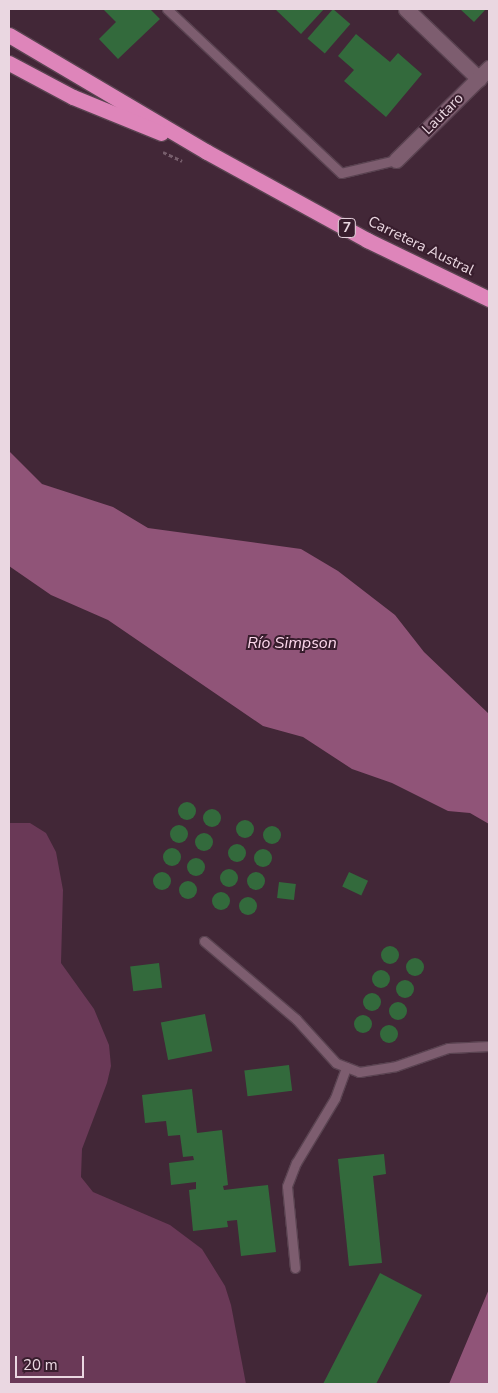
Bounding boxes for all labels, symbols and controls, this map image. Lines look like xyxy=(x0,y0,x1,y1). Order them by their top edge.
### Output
street label: Lautaro xyxy=(418,89,468,139)
street label: Carretera Austral xyxy=(365,212,477,280)
road number: 7 xyxy=(337,217,357,240)
water label: Río Simpson xyxy=(247,633,337,653)
scale bar xyxy=(18,1346,86,1378)
text: 20 m xyxy=(23,1355,58,1375)

